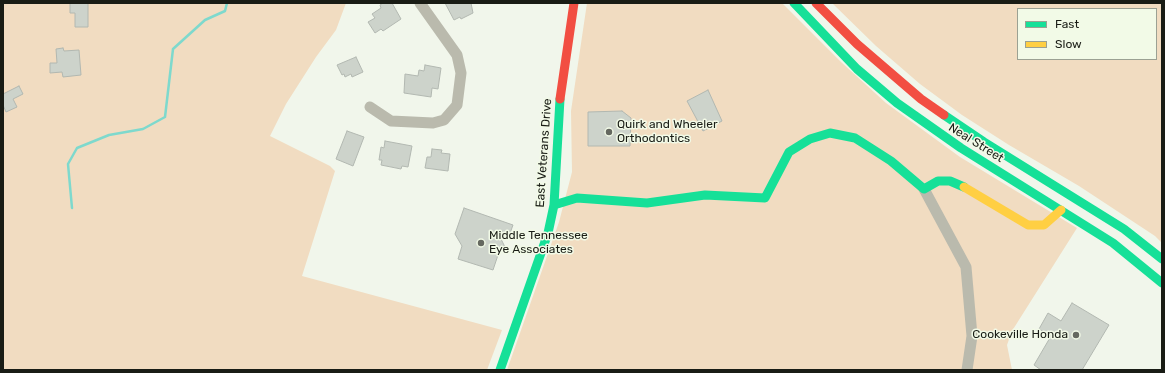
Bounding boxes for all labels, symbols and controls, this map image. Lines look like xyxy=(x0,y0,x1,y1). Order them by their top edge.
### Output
legend xyxy=(1017,8,1157,60)
text: Fast xyxy=(1055,17,1079,31)
text: Slow xyxy=(1055,37,1082,51)
street label: East Veterans Drive xyxy=(533,98,555,208)
place label: Quirk and Wheeler Orthodontics xyxy=(617,118,717,146)
street label: Neal Street xyxy=(946,120,1006,166)
marker: Quirk and Wheeler Orthodontics xyxy=(604,127,614,137)
place label: Middle Tennessee Eye Associates xyxy=(489,229,588,257)
marker: Middle Tennessee Eye Associates xyxy=(476,238,486,248)
place label: Cookeville Honda xyxy=(972,328,1068,342)
marker: Cookeville Honda xyxy=(1071,330,1081,340)

